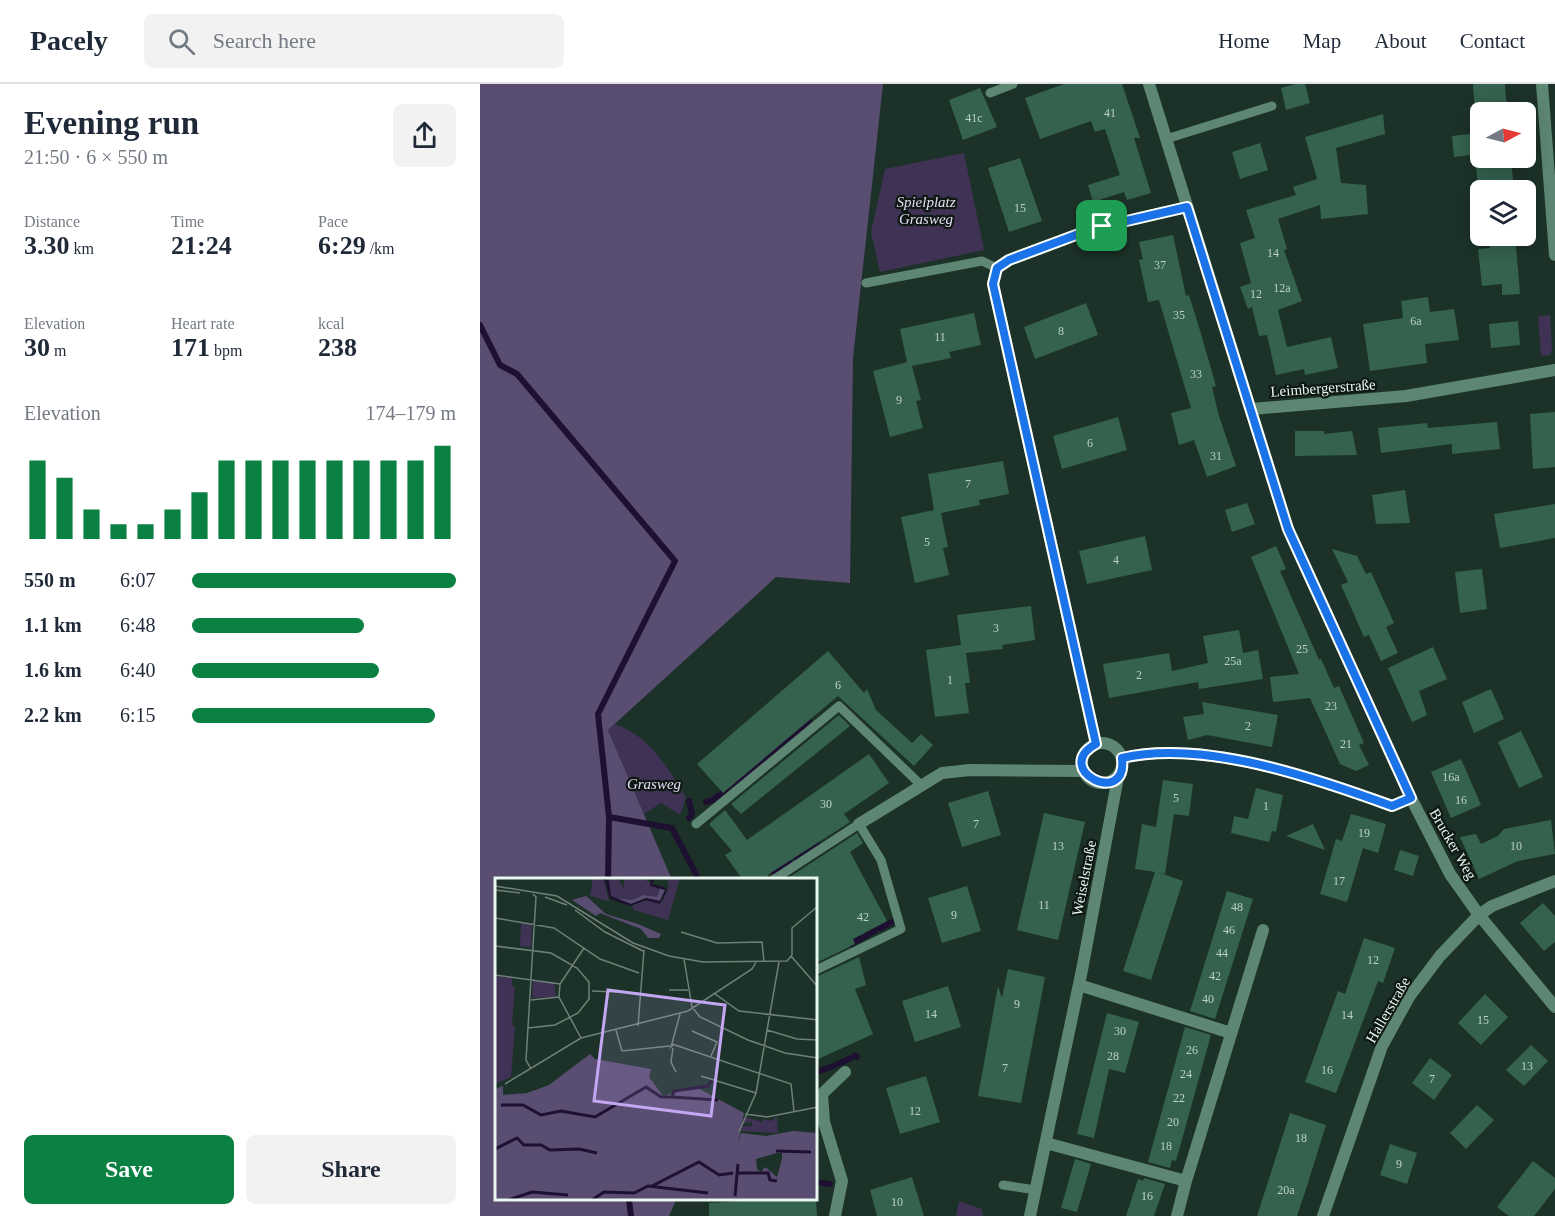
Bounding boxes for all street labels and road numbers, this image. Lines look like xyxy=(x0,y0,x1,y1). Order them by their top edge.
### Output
street label: Leimbergerstraße xyxy=(1270,376,1377,400)
street label: Brucker Weg xyxy=(1426,806,1480,883)
street label: Weiselstraße xyxy=(1069,839,1099,917)
street label: Hallerstraße xyxy=(1363,974,1413,1046)

